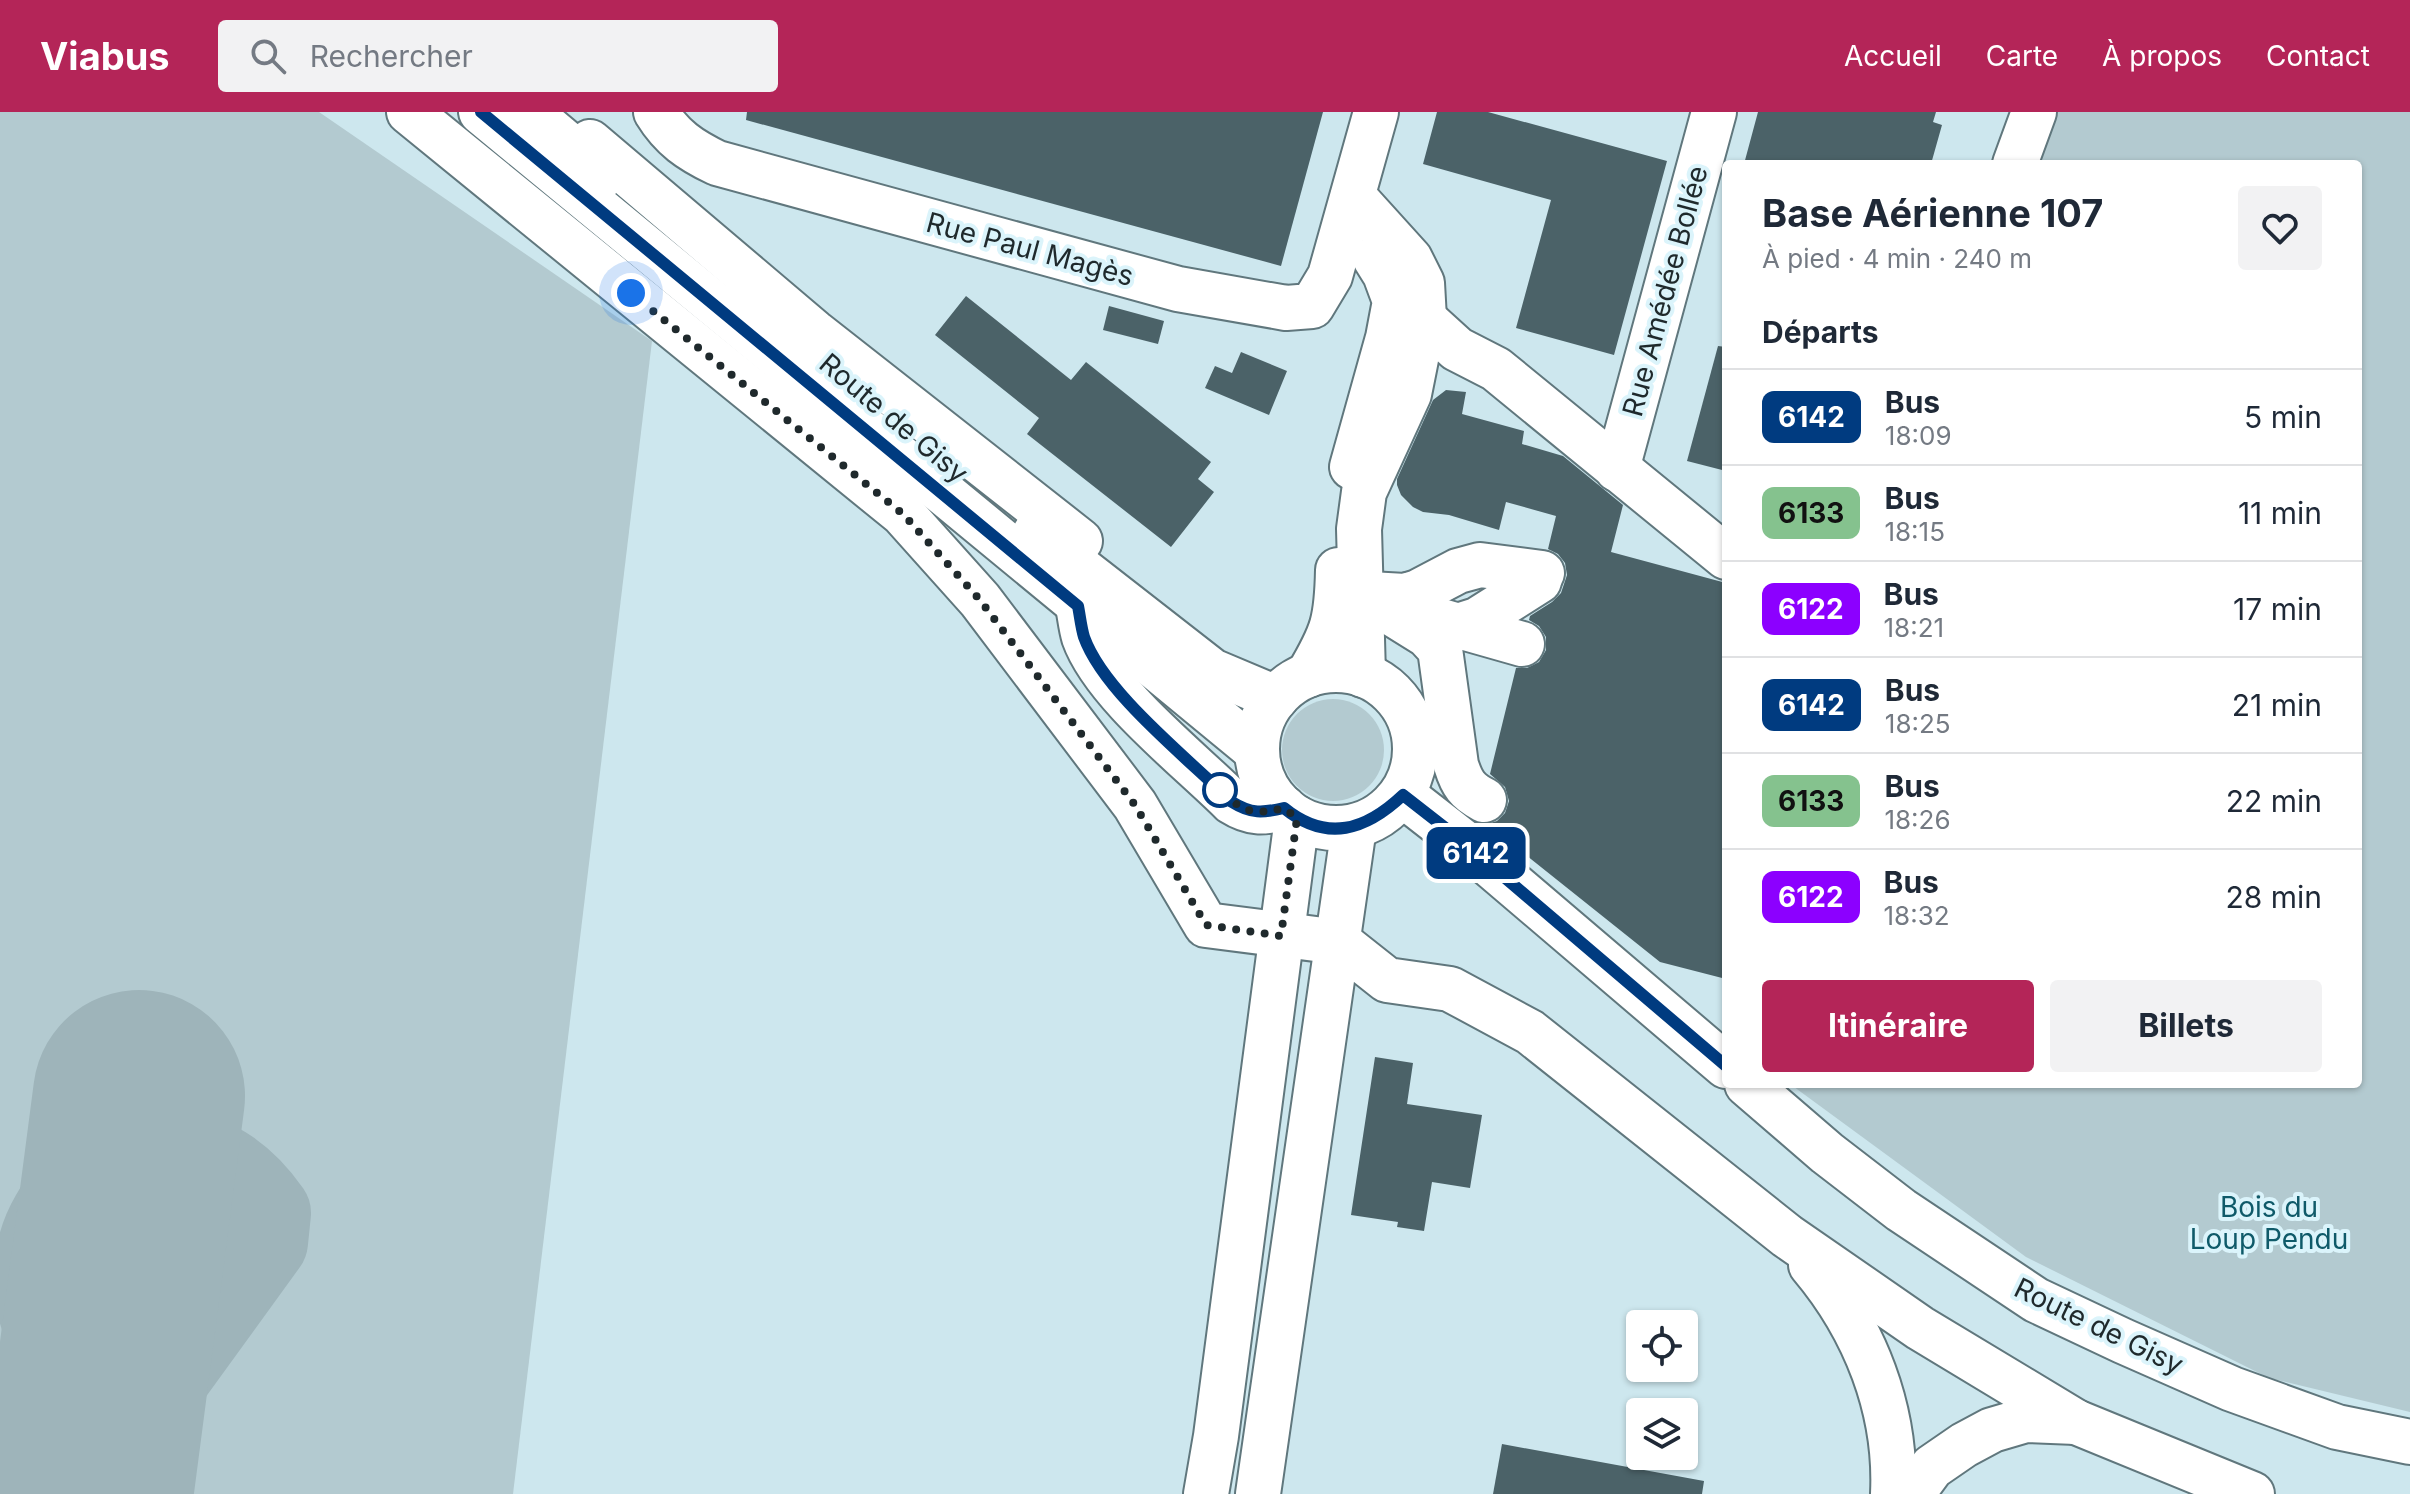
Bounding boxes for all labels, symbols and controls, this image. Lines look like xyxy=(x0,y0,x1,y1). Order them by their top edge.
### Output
search box xyxy=(218,20,778,92)
text: Viabus xyxy=(40,33,170,79)
icon: search xyxy=(246,34,290,78)
text: Rechercher xyxy=(310,38,473,74)
text: Accueil xyxy=(1844,39,1942,73)
text: Carte xyxy=(1986,39,2058,73)
text: À propos xyxy=(2102,39,2222,73)
text: Contact xyxy=(2266,39,2370,73)
street label: Rue Amédée Bollée xyxy=(1615,162,1715,420)
button: heart xyxy=(2238,186,2322,270)
text: Base Aérienne 107 xyxy=(1762,190,2103,236)
street label: Rue Paul Magès xyxy=(923,205,1137,293)
text: À pied · 4 min · 240 m xyxy=(1762,243,2032,274)
your location xyxy=(611,273,651,313)
text: Départs xyxy=(1762,314,1879,350)
street label: Route de Gisy xyxy=(813,346,975,490)
text: Bus xyxy=(1885,384,1940,420)
text: 5 min xyxy=(2244,399,2322,435)
text: 6142 xyxy=(1778,400,1845,434)
text: 18:09 xyxy=(1885,420,1952,451)
text: Bus xyxy=(1884,480,1940,516)
text: 11 min xyxy=(2238,495,2322,531)
text: 6133 xyxy=(1778,496,1844,530)
text: 18:15 xyxy=(1884,516,1945,547)
text: Bus xyxy=(1884,576,1939,612)
text: 17 min xyxy=(2233,591,2322,627)
text: 6122 xyxy=(1778,592,1844,626)
text: 18:21 xyxy=(1884,612,1944,643)
text: Bus xyxy=(1885,672,1940,708)
text: 21 min xyxy=(2232,687,2322,723)
text: 6142 xyxy=(1778,688,1845,722)
text: 18:25 xyxy=(1885,708,1951,739)
text: Bus xyxy=(1884,768,1940,804)
unlabelled marker xyxy=(1203,773,1237,807)
text: 22 min xyxy=(2226,783,2322,819)
text: 6133 xyxy=(1778,784,1844,818)
text: 18:26 xyxy=(1884,804,1951,835)
line badge: 6142 xyxy=(1420,827,1532,879)
text: 6142 xyxy=(1443,836,1509,870)
text: Bus xyxy=(1884,864,1939,900)
text: 28 min xyxy=(2225,879,2322,915)
text: 6122 xyxy=(1778,880,1844,914)
text: 18:32 xyxy=(1884,900,1950,931)
button: Itinéraire xyxy=(1762,980,2034,1072)
button: Billets xyxy=(2050,980,2322,1072)
park label: Bois du Loup Pendu xyxy=(2190,1190,2348,1256)
street label: Route de Gisy xyxy=(2009,1270,2189,1382)
map controls xyxy=(1626,1310,1698,1470)
button: locate xyxy=(1626,1310,1698,1382)
button: layers xyxy=(1626,1398,1698,1470)

